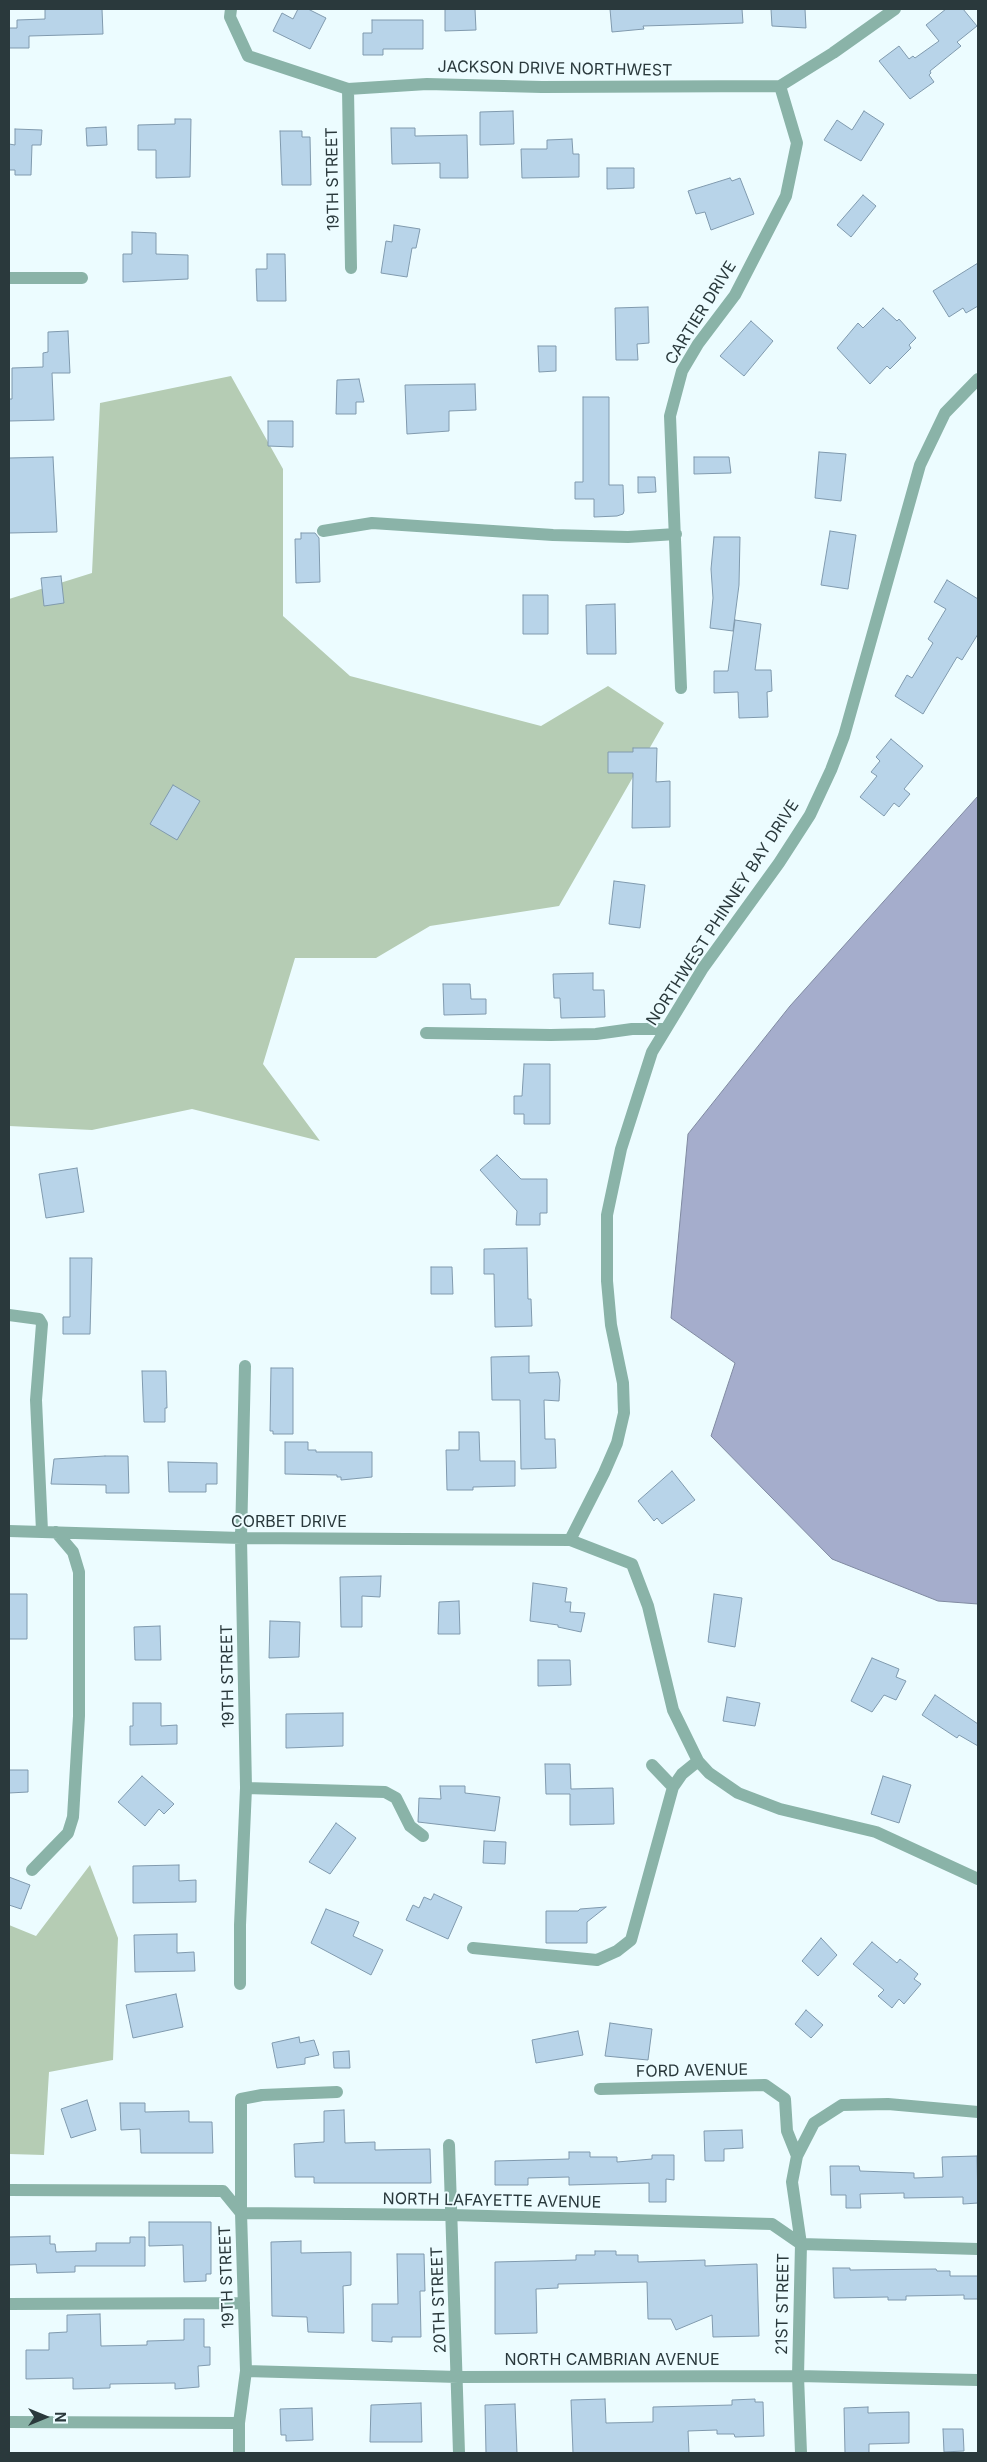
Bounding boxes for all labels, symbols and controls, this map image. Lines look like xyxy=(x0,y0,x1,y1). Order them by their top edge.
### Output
street label: JACKSON DRIVE NORTHWEST xyxy=(437,57,673,81)
street label: 19TH STREET xyxy=(322,127,344,231)
street label: CARTIER DRIVE xyxy=(661,258,741,368)
street label: NORTHWEST PHINNEY BAY DRIVE xyxy=(643,797,803,1029)
street label: CORBET DRIVE xyxy=(231,1512,347,1532)
street label: 19TH STREET xyxy=(217,1624,239,1728)
street label: FORD AVENUE xyxy=(636,2060,748,2082)
street label: NORTH LAFAYETTE AVENUE xyxy=(383,2189,601,2213)
street label: 19TH STREET xyxy=(216,2225,238,2329)
street label: 20TH STREET xyxy=(428,2246,450,2354)
street label: 21ST STREET xyxy=(773,2253,793,2355)
street label: NORTH CAMBRIAN AVENUE xyxy=(504,2350,720,2370)
north arrow xyxy=(20,2392,70,2442)
text: N xyxy=(52,2412,69,2422)

